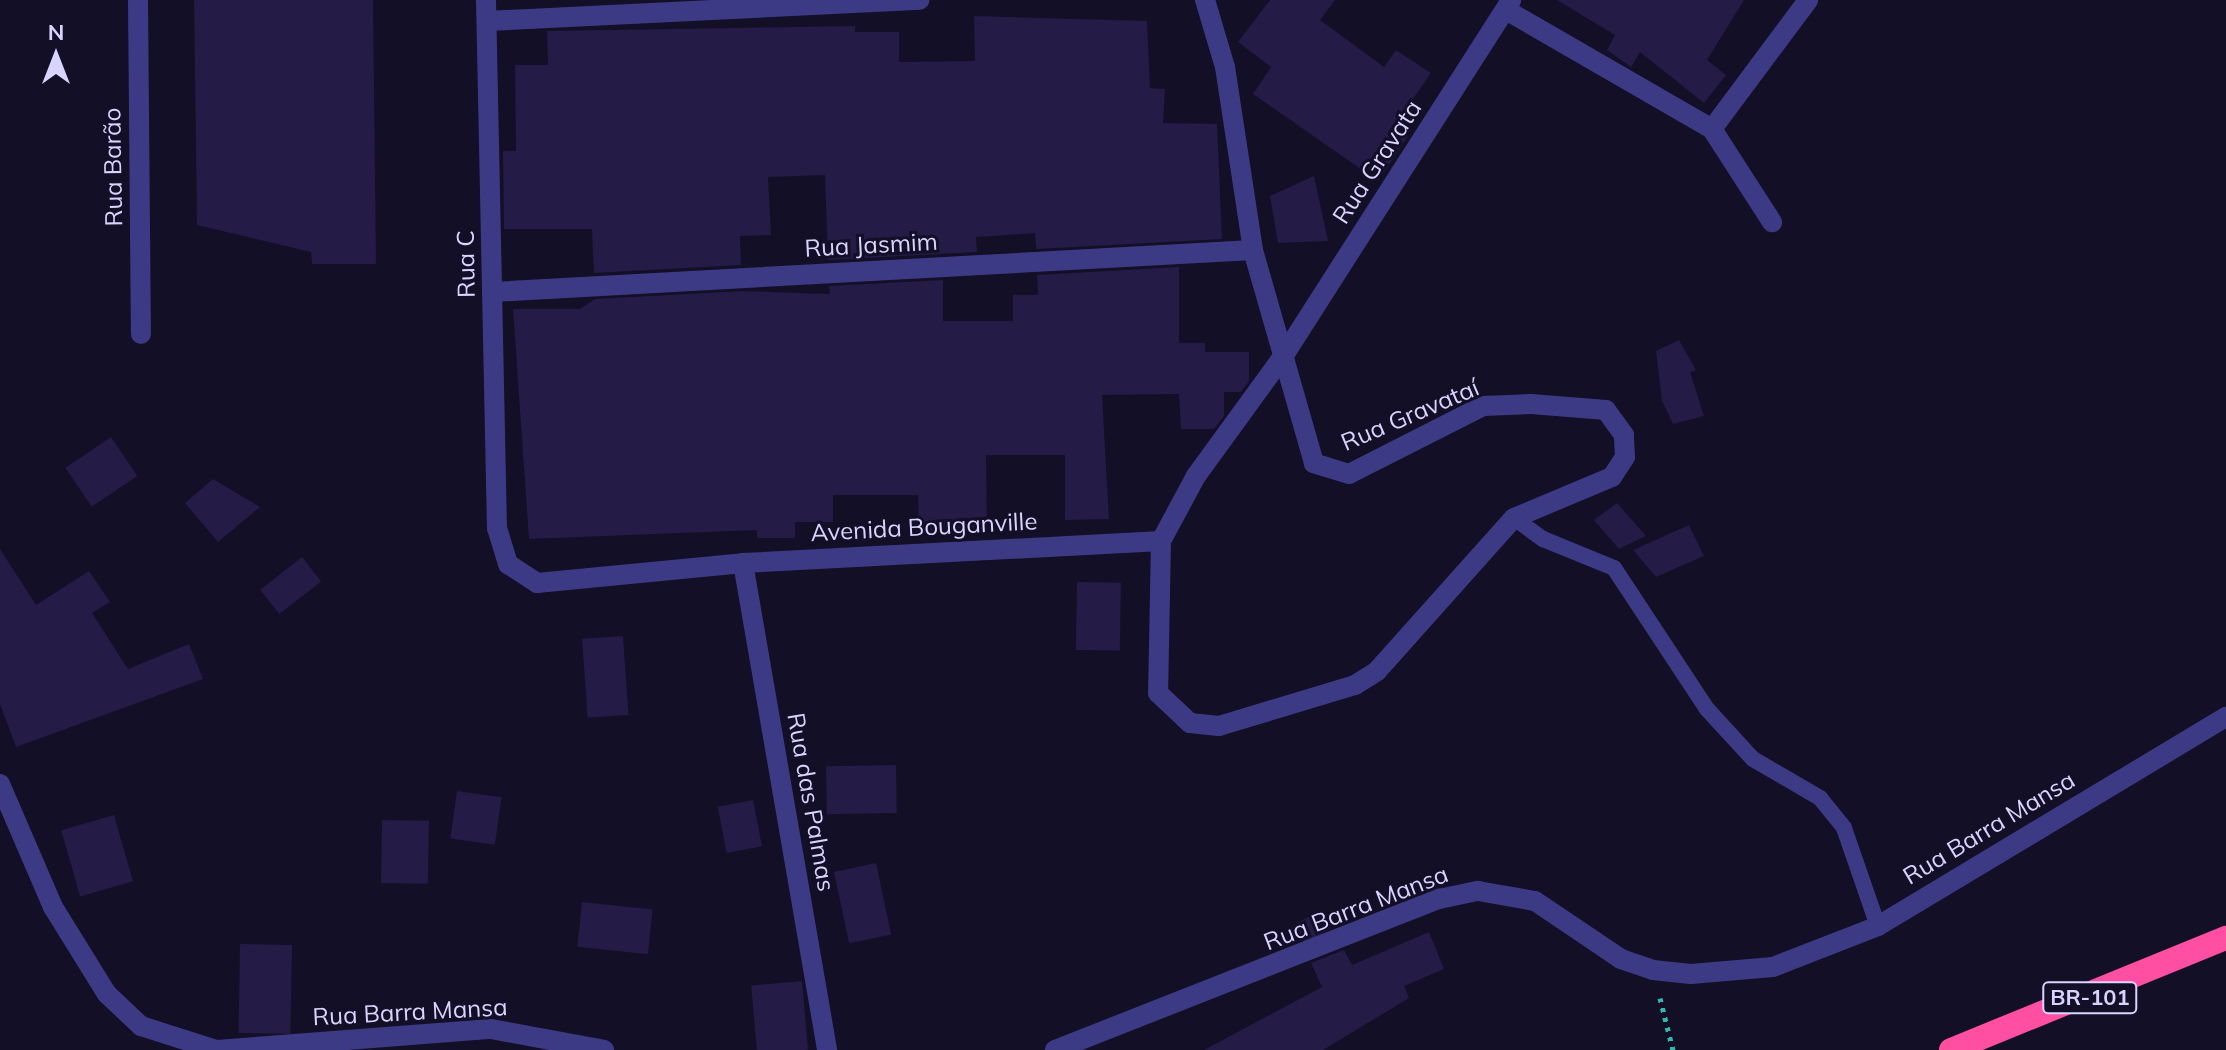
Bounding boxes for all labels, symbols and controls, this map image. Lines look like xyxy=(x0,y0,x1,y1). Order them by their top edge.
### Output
north arrow xyxy=(16,16,96,96)
text: N xyxy=(48,18,64,46)
street label: Rua Gravata xyxy=(1326,95,1428,229)
street label: Rua Barão xyxy=(98,107,128,227)
street label: Rua Jasmim xyxy=(804,227,938,263)
street label: Rua C xyxy=(451,230,481,298)
street label: Rua Gravataí xyxy=(1337,373,1483,457)
street label: Avenida Bouganville xyxy=(810,507,1038,547)
street label: Rua das Palmas xyxy=(781,711,841,893)
street label: Rua Barra Mansa xyxy=(1898,765,2080,891)
street label: Rua Barra Mansa xyxy=(1260,860,1452,956)
road number: BR-101 xyxy=(2042,980,2138,1016)
street label: Rua Barra Mansa xyxy=(312,993,508,1031)

